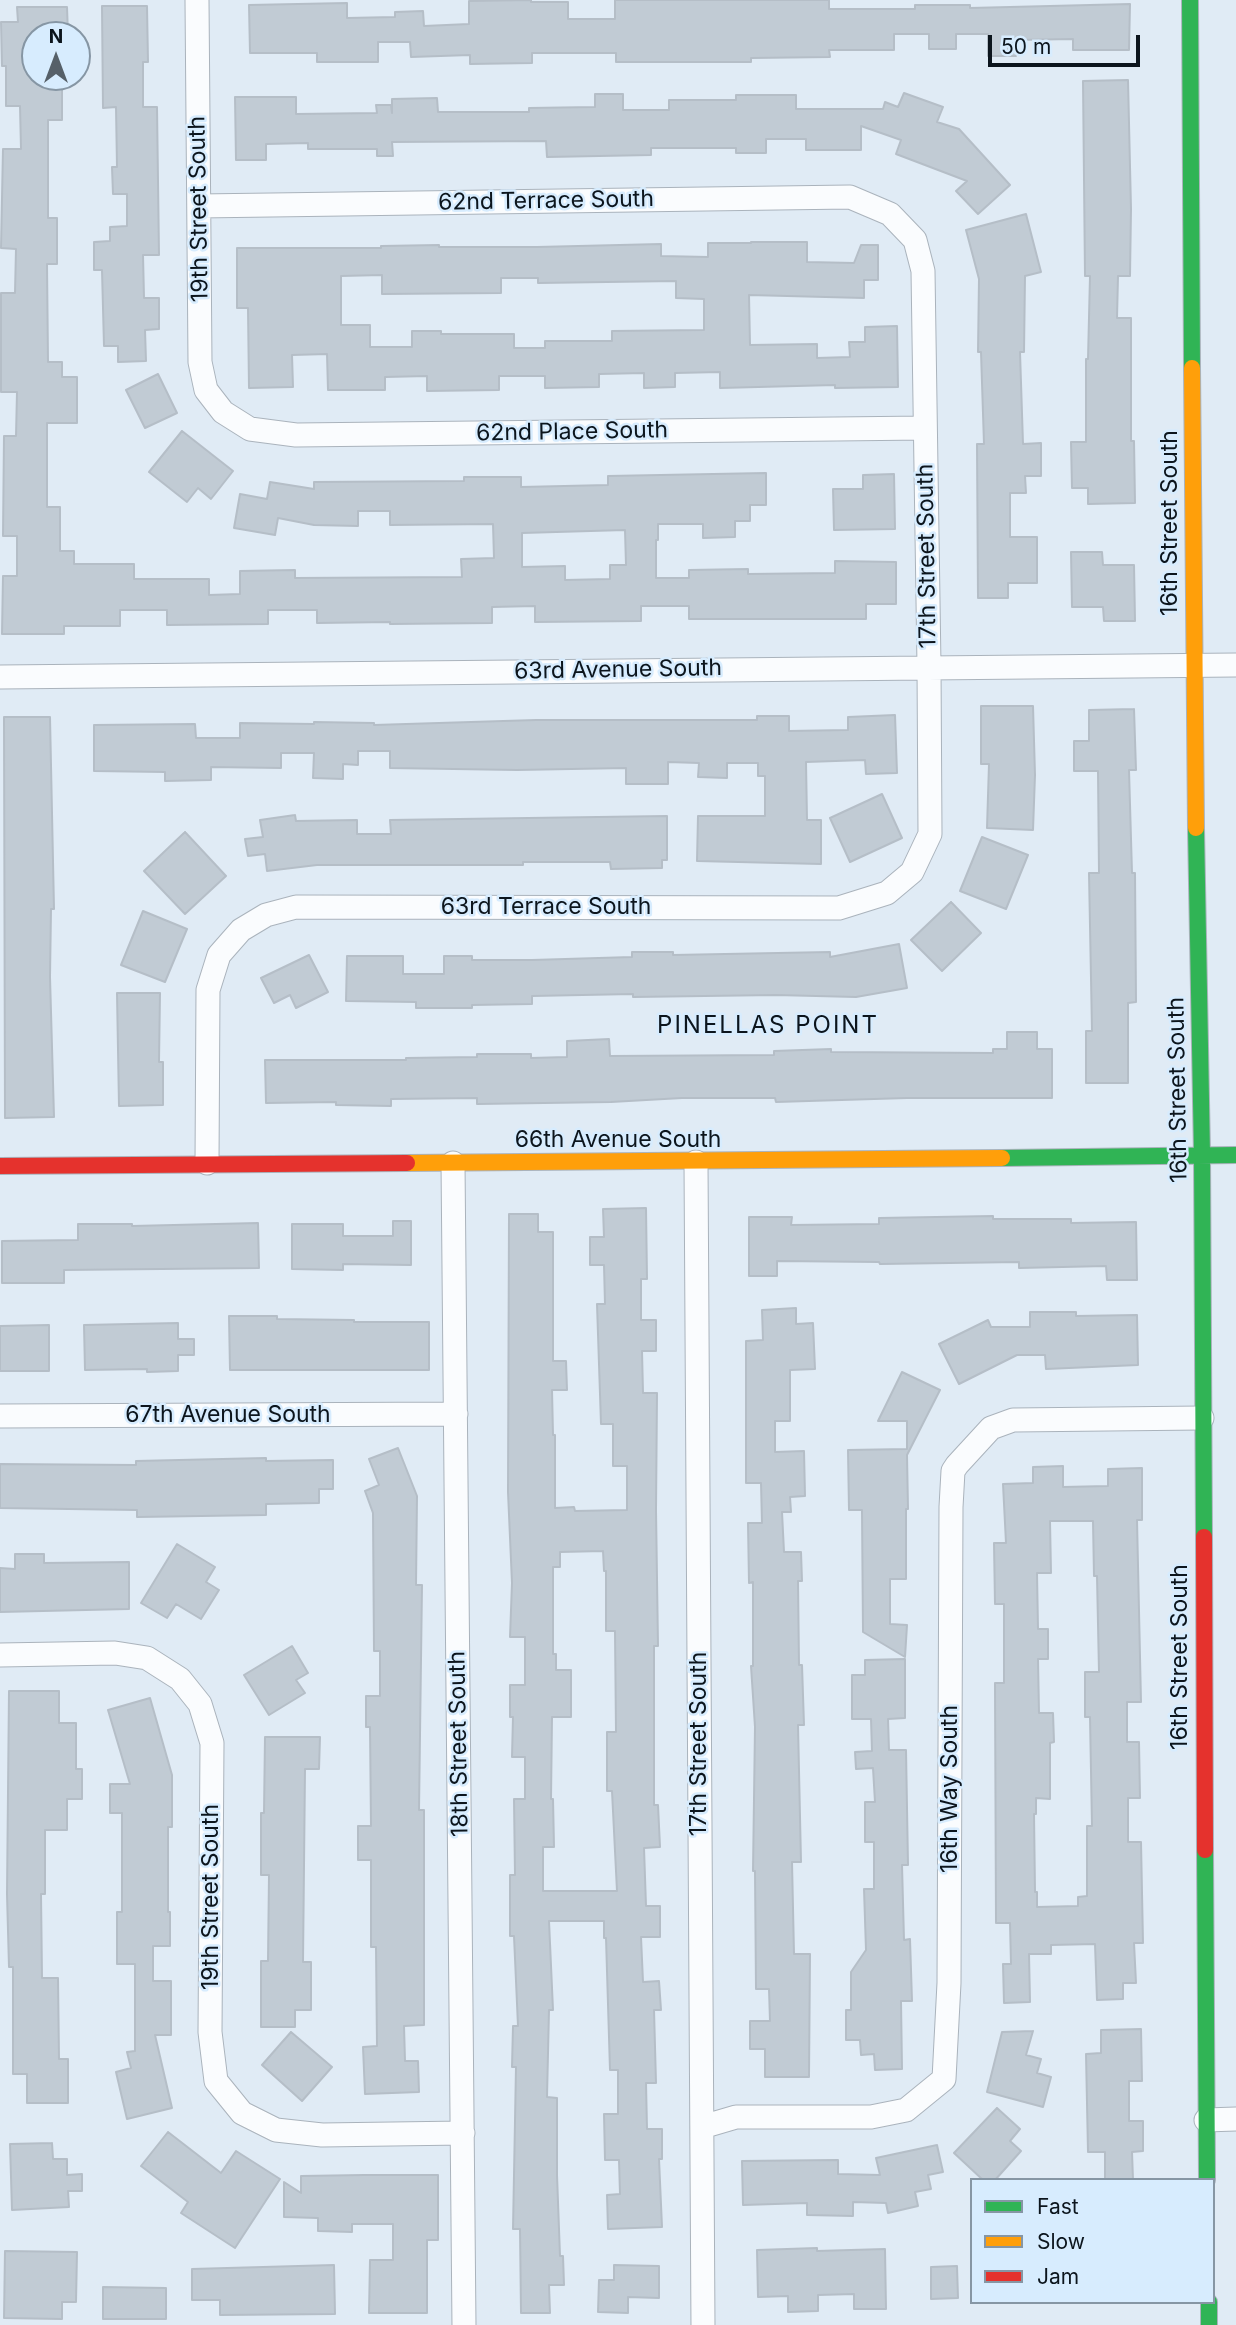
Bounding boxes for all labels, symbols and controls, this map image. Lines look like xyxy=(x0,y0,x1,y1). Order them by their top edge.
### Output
north arrow xyxy=(21,21,91,91)
scale bar xyxy=(991,21,1143,65)
text: N xyxy=(49,25,63,48)
text: 50 m xyxy=(1001,34,1051,59)
street label: 19th Street South xyxy=(184,116,214,302)
street label: 62nd Terrace South xyxy=(438,185,654,217)
street label: 62nd Place South xyxy=(476,417,668,447)
street label: 16th Street South xyxy=(1156,430,1184,616)
street label: 17th Street South xyxy=(912,463,942,649)
street label: 63rd Avenue South xyxy=(514,654,722,686)
street label: 63rd Terrace South xyxy=(441,893,651,921)
street label: 16th Street South xyxy=(1163,997,1193,1183)
district label: PINELLAS POINT xyxy=(659,1012,877,1040)
street label: 66th Avenue South xyxy=(515,1126,721,1154)
street label: 67th Avenue South xyxy=(125,1401,331,1429)
street label: 16th Street South xyxy=(1166,1564,1194,1750)
street label: 18th Street South xyxy=(444,1651,474,1837)
street label: 17th Street South xyxy=(685,1652,713,1836)
street label: 16th Way South xyxy=(936,1705,964,1873)
street label: 19th Street South xyxy=(197,1804,225,1990)
legend xyxy=(970,2178,1215,2304)
text: Fast xyxy=(1037,2194,1079,2219)
text: Slow xyxy=(1037,2229,1085,2254)
text: Jam xyxy=(1037,2264,1079,2289)

